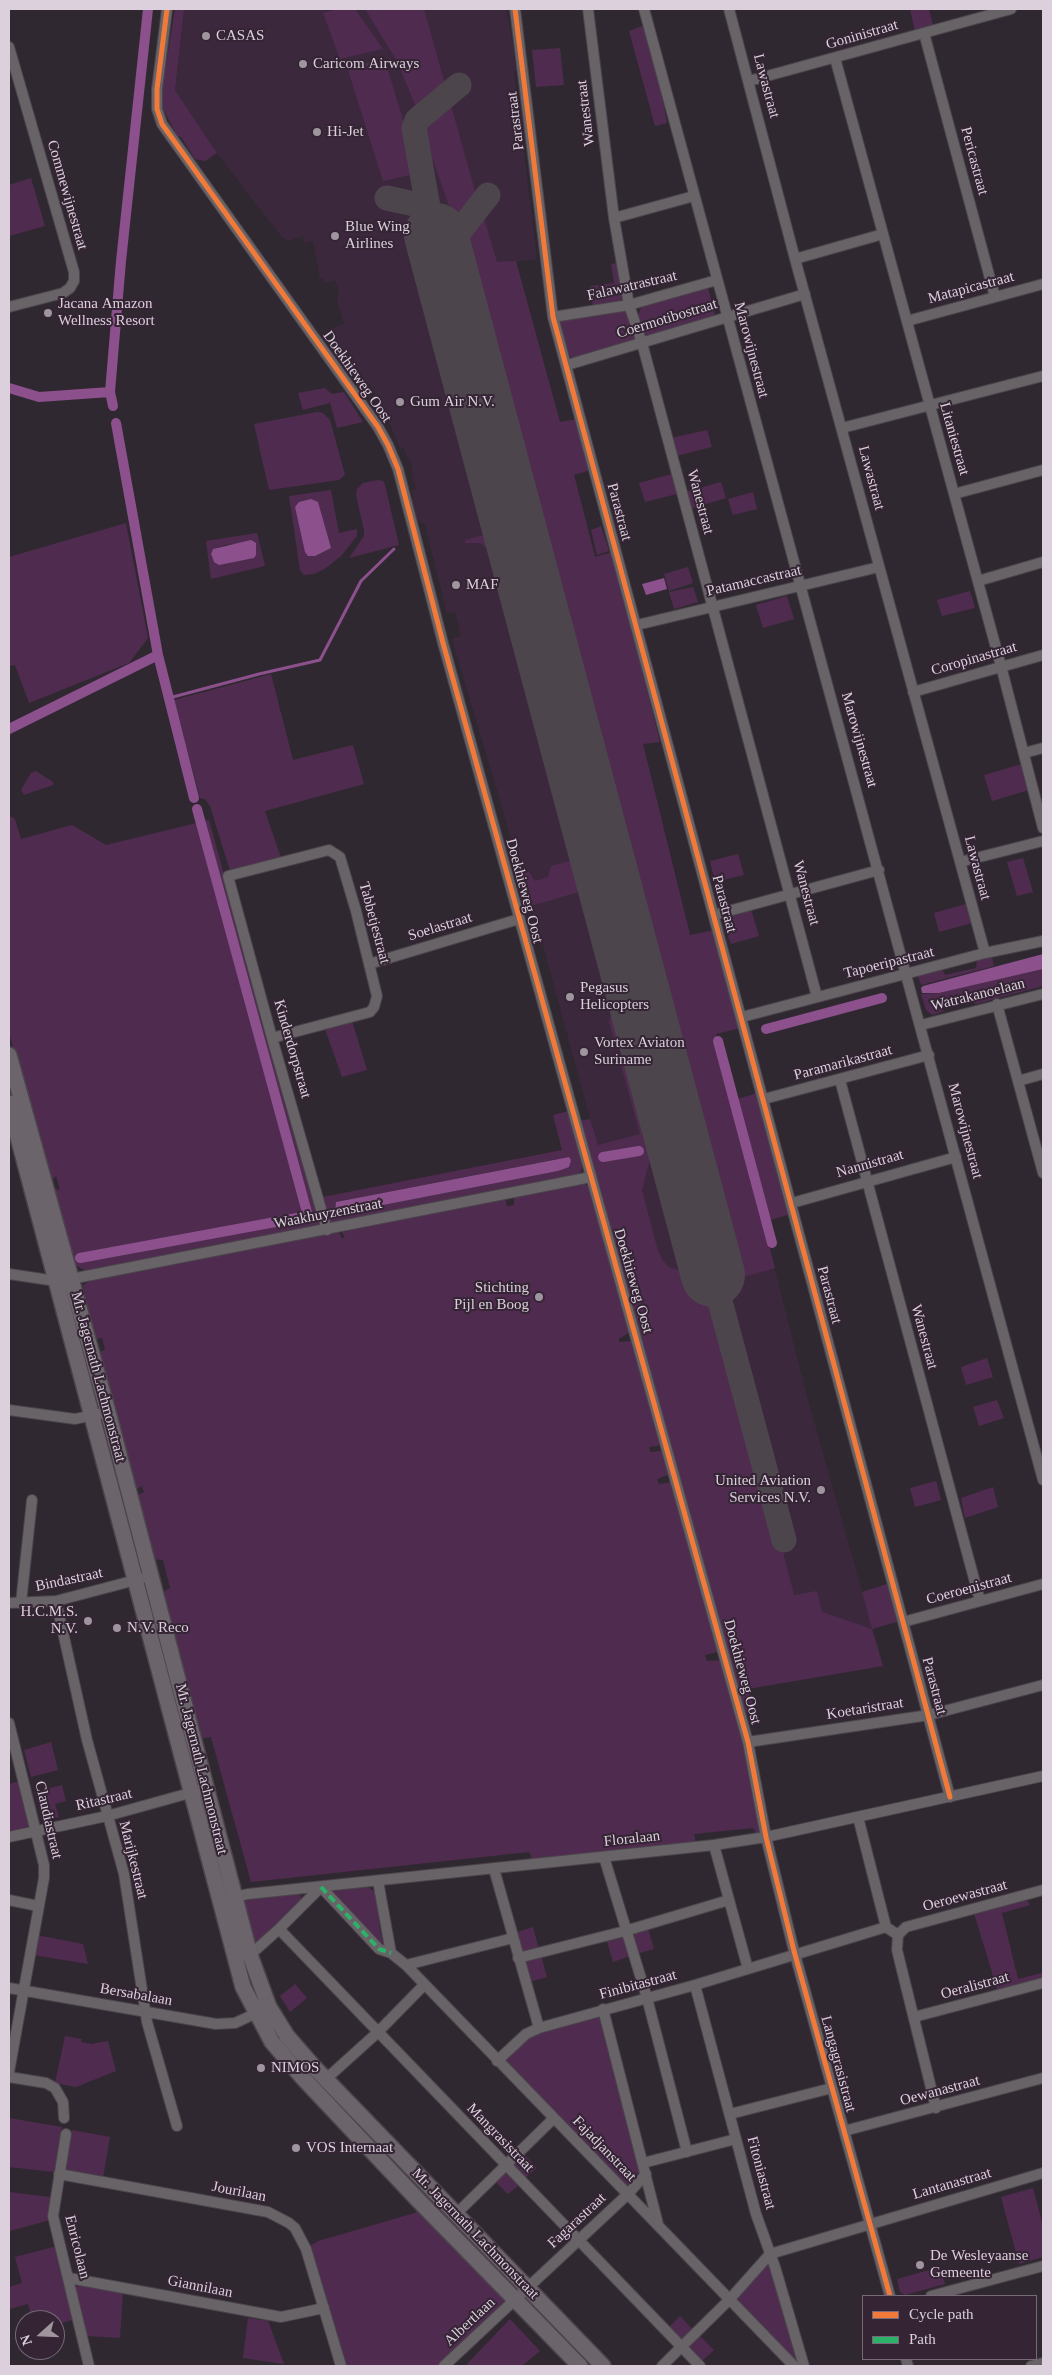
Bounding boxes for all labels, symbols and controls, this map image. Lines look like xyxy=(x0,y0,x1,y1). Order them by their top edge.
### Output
street label: Goninistraat xyxy=(824,16,900,54)
place label: CASAS xyxy=(216,27,264,45)
marker: CASAS xyxy=(200,30,212,42)
street label: Lawastraat xyxy=(749,52,783,120)
place label: Caricom Airways xyxy=(313,55,419,73)
marker: Caricom Airways xyxy=(297,58,309,70)
street label: Wanestraat xyxy=(573,79,599,147)
street label: Parastraat xyxy=(503,91,529,151)
place label: Hi-Jet xyxy=(327,123,364,141)
street label: Pericastraat xyxy=(956,125,992,197)
marker: Hi-Jet xyxy=(311,126,323,138)
street label: Commewijnestraat xyxy=(43,138,91,252)
place label: Blue Wing Airlines xyxy=(345,218,410,253)
marker: Blue Wing Airlines xyxy=(329,230,341,242)
street label: Falawatrastraat xyxy=(585,267,679,305)
street label: Matapicastraat xyxy=(926,268,1016,308)
place label: Jacana Amazon Wellness Resort xyxy=(58,295,155,330)
street label: Coermotibostraat xyxy=(615,295,719,343)
street label: Marowijnestraat xyxy=(730,300,772,400)
marker: Jacana Amazon Wellness Resort xyxy=(42,307,54,319)
street label: Doekhieweg Oost xyxy=(319,328,395,426)
place label: Gum Air N.V. xyxy=(410,393,495,411)
marker: Gum Air N.V. xyxy=(394,396,406,408)
street label: Litaniestraat xyxy=(935,400,973,478)
street label: Lawastraat xyxy=(854,444,888,512)
street label: Wanestraat xyxy=(683,468,717,536)
street label: Parastraat xyxy=(603,481,635,543)
street label: Patamaccastraat xyxy=(705,561,803,601)
place label: MAF xyxy=(466,576,499,594)
marker: MAF xyxy=(450,579,462,591)
street label: Coropinastraat xyxy=(929,638,1019,680)
street label: Marowijnestraat xyxy=(837,690,881,790)
street label: Lawastraat xyxy=(960,834,994,902)
street label: Doekhieweg Oost xyxy=(501,837,547,945)
street label: Wanestraat xyxy=(789,859,823,927)
street label: Parastraat xyxy=(708,873,740,935)
street label: Tabbetjestraat xyxy=(354,880,394,966)
street label: Soelastraat xyxy=(406,909,474,945)
street label: Tapoeripastraat xyxy=(842,943,936,983)
street label: Watrakanoelaan xyxy=(929,975,1027,1015)
place label: Pegasus Helicopters xyxy=(580,979,649,1014)
marker: Pegasus Helicopters xyxy=(564,991,576,1003)
street label: Kinderdorpstraat xyxy=(269,998,315,1100)
place label: Vortex Aviaton Suriname xyxy=(594,1034,685,1069)
street label: Paramarikastraat xyxy=(792,1041,894,1085)
marker: Vortex Aviaton Suriname xyxy=(578,1046,590,1058)
street label: Marowijnestraat xyxy=(944,1081,986,1181)
street label: Nannistraat xyxy=(834,1146,906,1182)
street label: Waakhuyzenstraat xyxy=(273,1195,383,1233)
street label: Doekhieweg Oost xyxy=(609,1227,657,1335)
street label: Parastraat xyxy=(813,1264,845,1326)
place label: Stichting Pijl en Boog xyxy=(454,1279,529,1314)
street label: Mr. Jagernath Lachmonstraat xyxy=(67,1290,129,1464)
marker: Stichting Pijl en Boog xyxy=(533,1291,545,1303)
street label: Wanestraat xyxy=(907,1303,941,1371)
place label: United Aviation Services N.V. xyxy=(715,1472,811,1507)
marker: United Aviation Services N.V. xyxy=(815,1484,827,1496)
street label: Bindastraat xyxy=(34,1564,104,1596)
street label: Coeroenistraat xyxy=(924,1569,1014,1609)
place label: H.C.M.S. N.V. xyxy=(20,1603,78,1638)
marker: H.C.M.S. N.V. xyxy=(82,1615,94,1627)
street label: Doekhieweg Oost xyxy=(719,1618,765,1726)
place label: N.V. Reco xyxy=(127,1619,189,1637)
marker: N.V. Reco xyxy=(111,1622,123,1634)
street label: Parastraat xyxy=(918,1655,950,1717)
street label: Mr. Jagernath Lachmonstraat xyxy=(171,1682,231,1856)
street label: Koetaristraat xyxy=(825,1694,905,1724)
street label: Claudiastraat xyxy=(30,1779,66,1861)
street label: Ritastraat xyxy=(74,1785,134,1815)
street label: Marijkestraat xyxy=(115,1819,151,1901)
street label: Floralaan xyxy=(603,1827,661,1851)
street label: Oeroewastraat xyxy=(921,1876,1009,1916)
street label: Finibitastraat xyxy=(597,1966,679,2004)
street label: Oeralistraat xyxy=(939,1968,1011,2004)
street label: Bersabalaan xyxy=(98,1980,174,2010)
street label: Langagrasistraat xyxy=(816,2014,860,2114)
place label: NIMOS xyxy=(271,2059,319,2077)
marker: NIMOS xyxy=(255,2062,267,2074)
street label: Oewanastraat xyxy=(898,2072,982,2110)
street label: Mangrasistraat xyxy=(463,2100,537,2176)
street label: Fajadjanstraat xyxy=(568,2112,640,2186)
street label: Fitoniastraat xyxy=(743,2134,779,2212)
place label: VOS Internaat xyxy=(306,2139,393,2157)
marker: VOS Internaat xyxy=(290,2142,302,2154)
street label: Lantanastraat xyxy=(911,2164,993,2204)
street label: Mr. Jagernath Lachmonstraat xyxy=(408,2165,542,2303)
street label: Jourilaan xyxy=(210,2178,268,2206)
street label: Fagarastraat xyxy=(544,2189,610,2253)
street label: Enricolaan xyxy=(60,2213,94,2281)
place label: De Wesleyaanse Gemeente xyxy=(930,2247,1028,2282)
marker: De Wesleyaanse Gemeente xyxy=(914,2259,926,2271)
street label: Giannilaan xyxy=(166,2272,234,2302)
street label: Albertlaan xyxy=(441,2294,499,2350)
legend xyxy=(862,2295,1037,2360)
text: Cycle path xyxy=(909,2306,974,2322)
north arrow xyxy=(15,2310,65,2360)
text: Path xyxy=(909,2331,936,2347)
text: N xyxy=(18,2333,35,2347)

